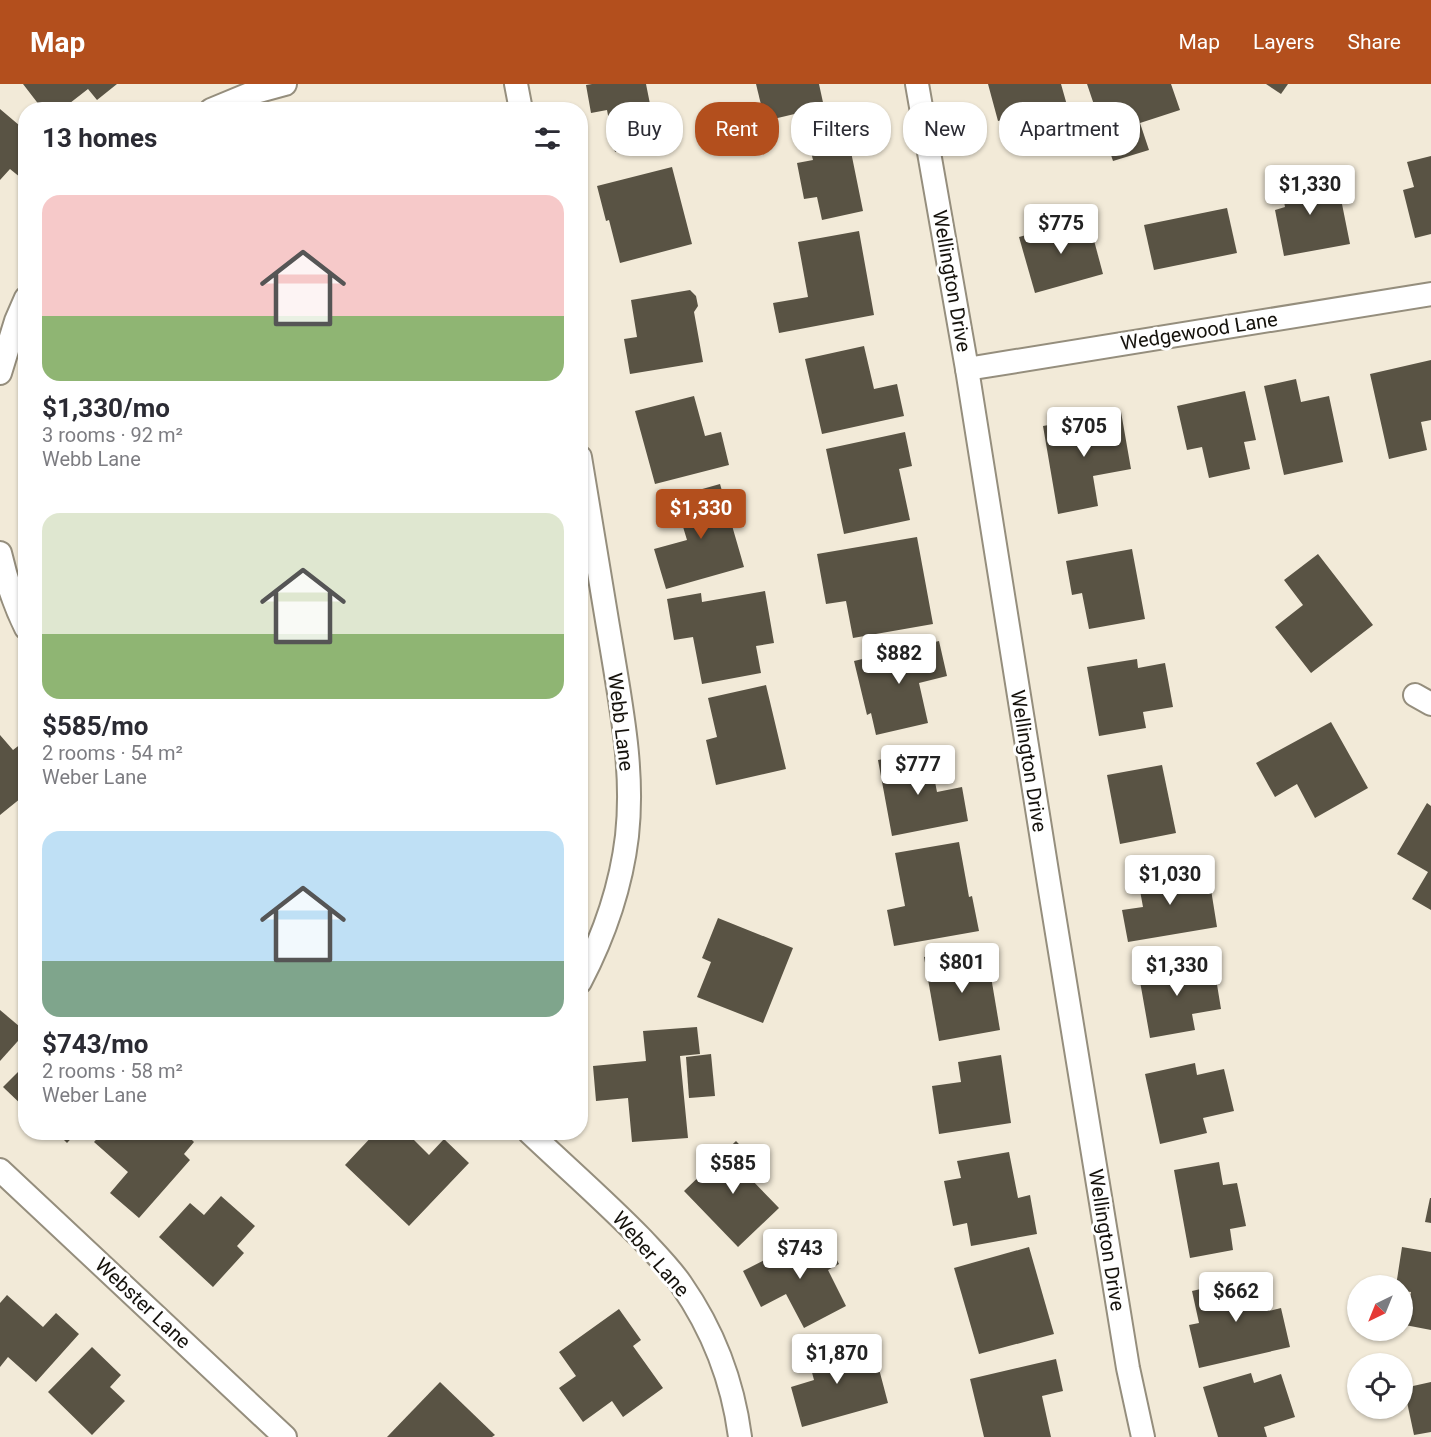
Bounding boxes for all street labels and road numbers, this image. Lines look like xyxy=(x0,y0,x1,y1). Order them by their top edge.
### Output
street label: Wellington Drive xyxy=(928,208,976,354)
street label: Wedgewood Lane xyxy=(1119,307,1279,355)
street label: Webb Lane xyxy=(603,672,639,772)
street label: Wellington Drive xyxy=(1006,688,1052,834)
street label: Wellington Drive xyxy=(1084,1167,1130,1313)
street label: Weber Lane xyxy=(608,1207,694,1301)
street label: Webster Lane xyxy=(90,1253,196,1353)

